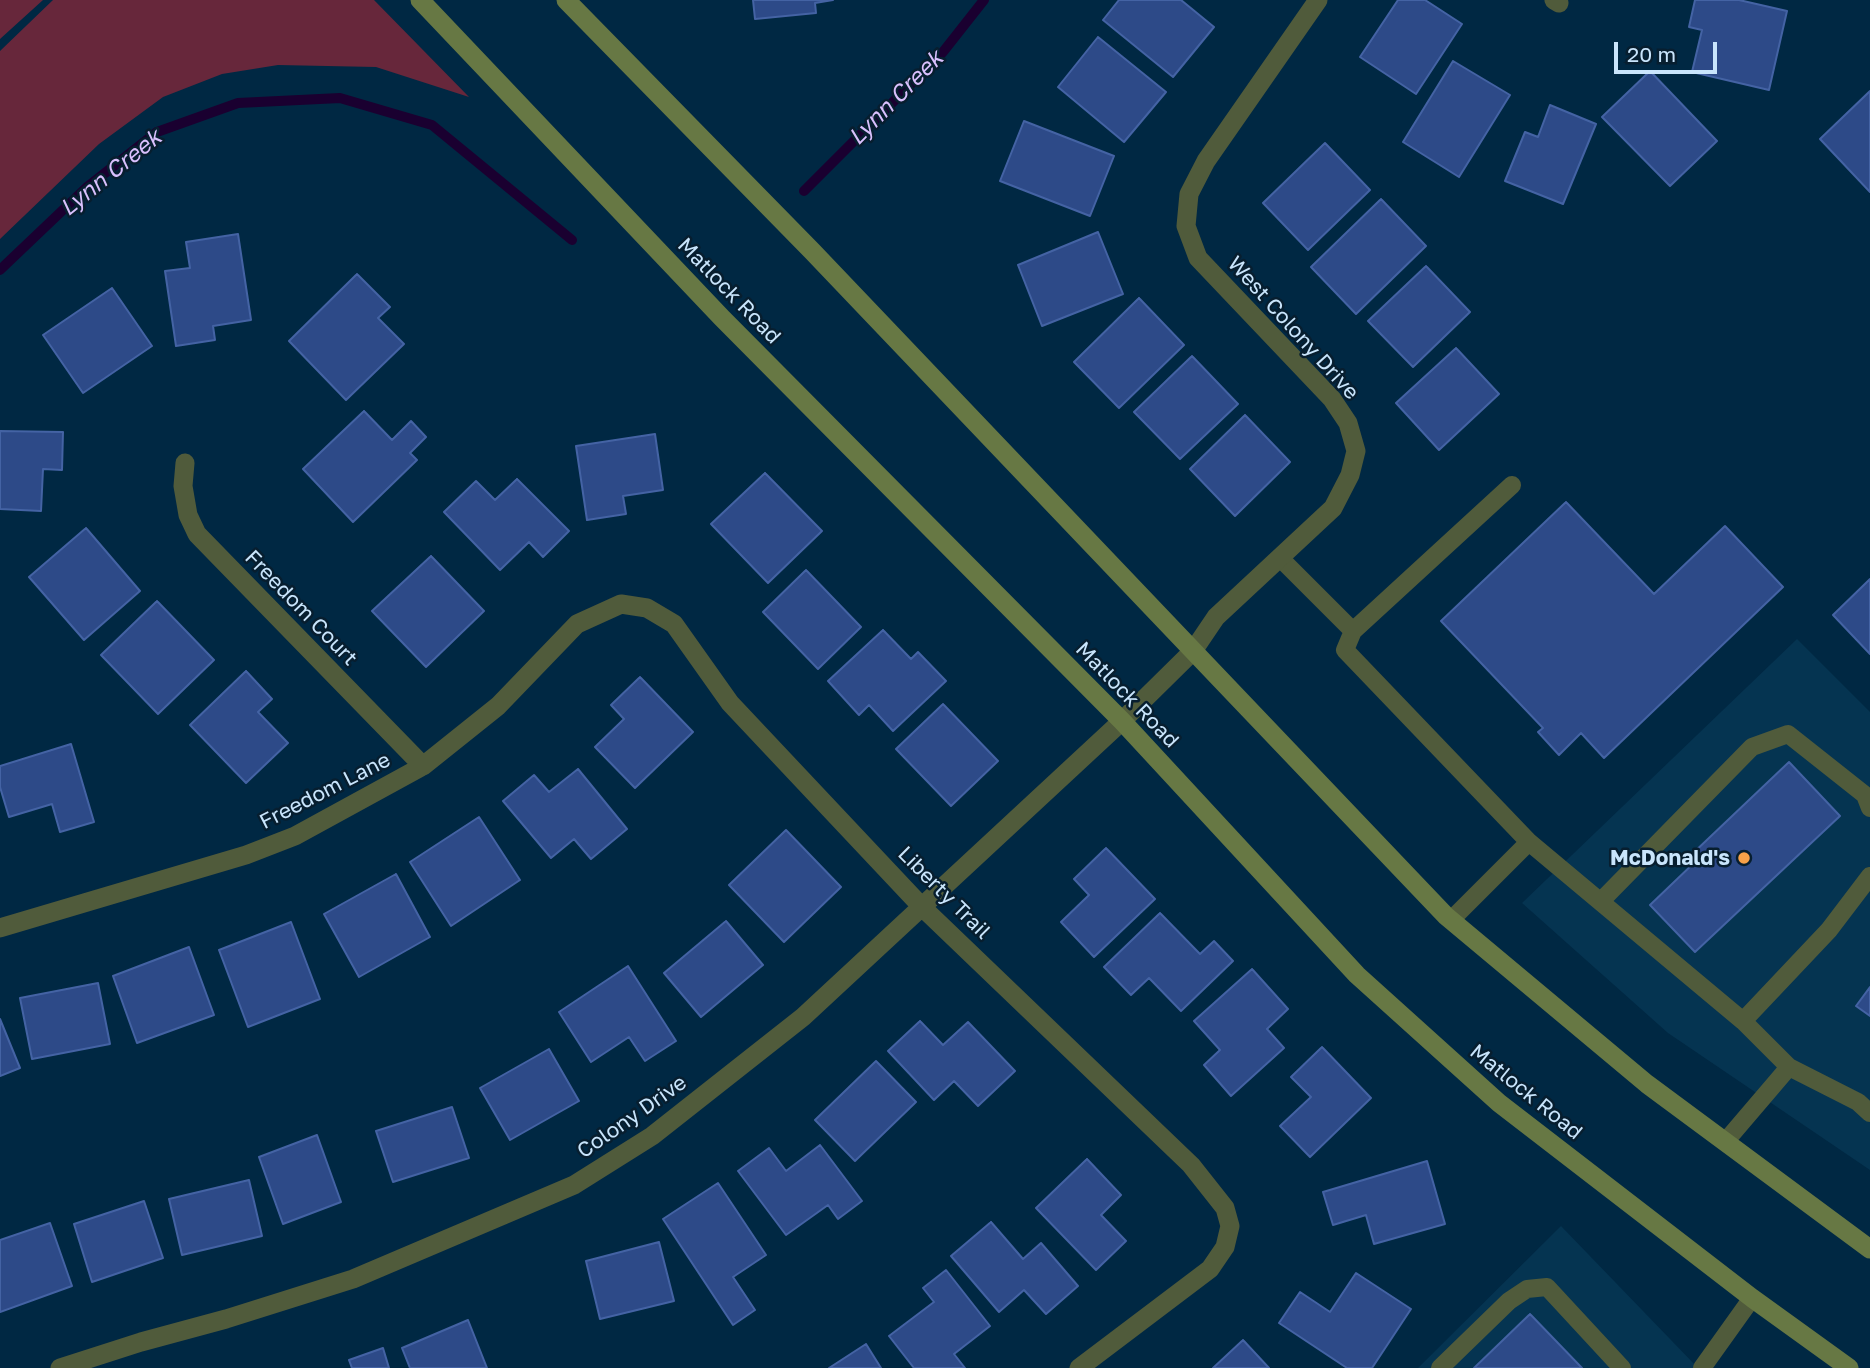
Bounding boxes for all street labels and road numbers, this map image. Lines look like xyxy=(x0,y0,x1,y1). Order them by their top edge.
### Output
street label: Matlock Road xyxy=(672,233,786,349)
street label: West Colony Drive xyxy=(1222,251,1364,405)
street label: Freedom Court xyxy=(240,545,362,671)
street label: Matlock Road xyxy=(1070,637,1184,753)
street label: Freedom Lane xyxy=(255,747,395,835)
street label: Liberty Trail xyxy=(893,842,995,944)
street label: Matlock Road xyxy=(1465,1039,1587,1145)
street label: Colony Drive xyxy=(573,1070,691,1164)

